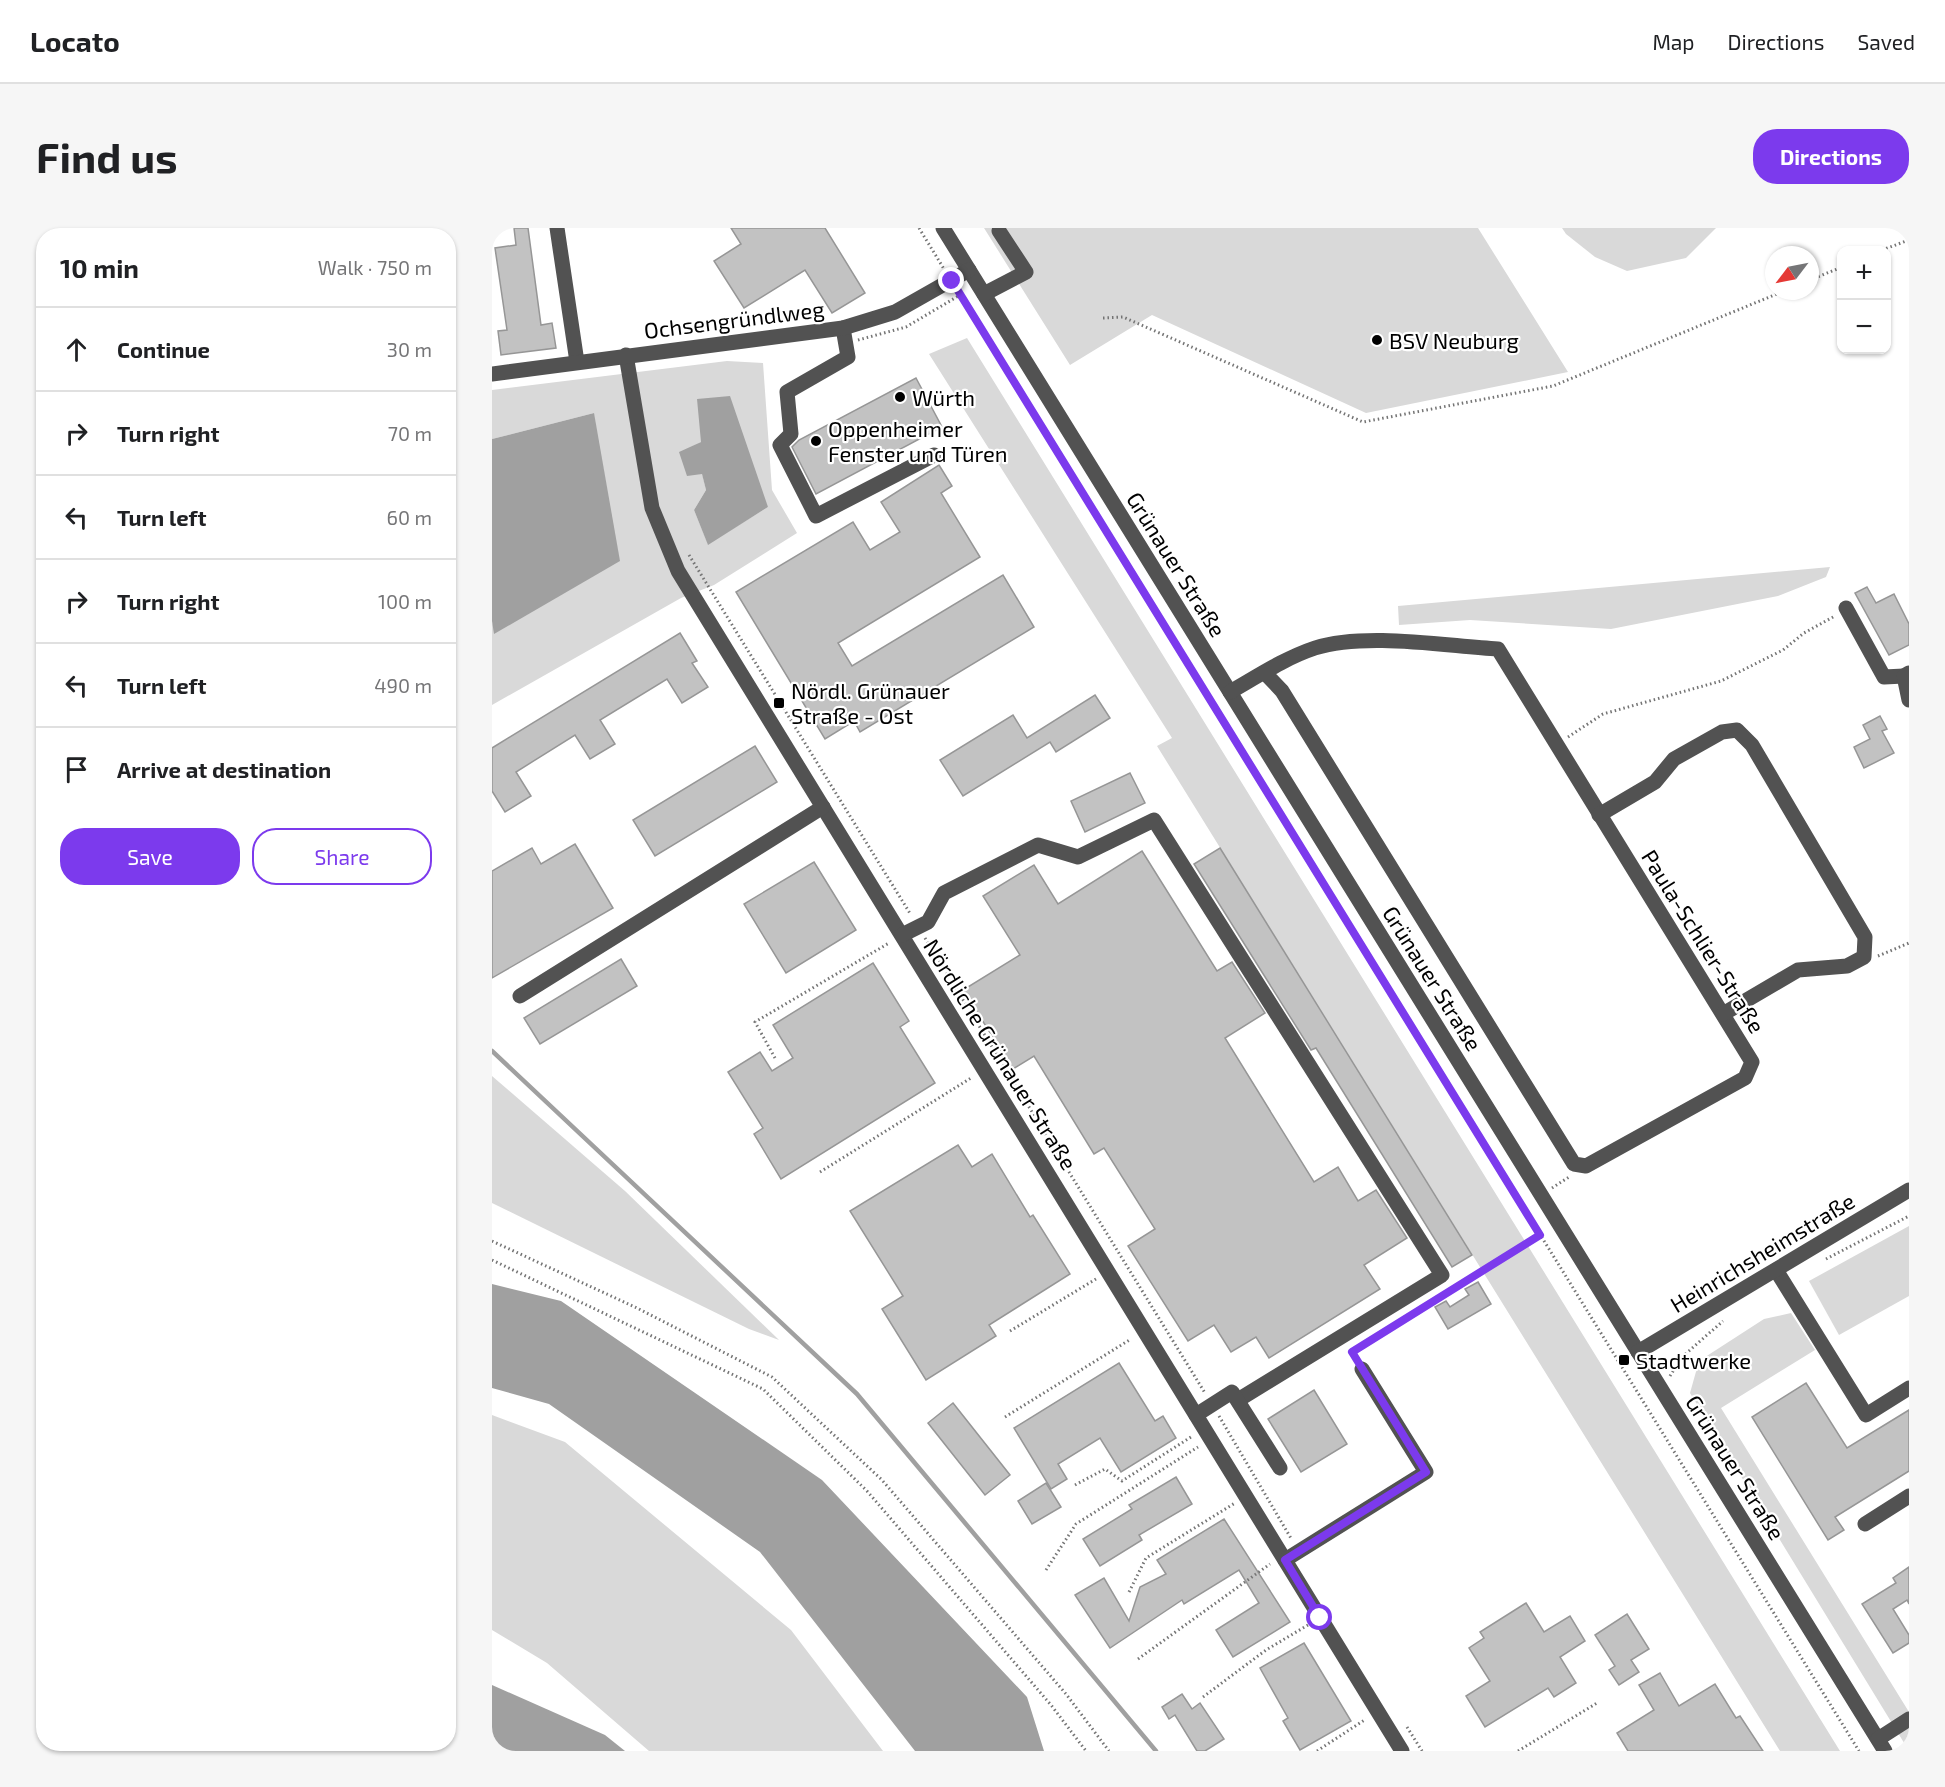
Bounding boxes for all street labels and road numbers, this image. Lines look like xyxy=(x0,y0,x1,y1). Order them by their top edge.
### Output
street label: Ochsengründlweg xyxy=(642,295,826,343)
street label: Grünauer Straße xyxy=(1122,487,1232,641)
street label: Paula-Schlier-Straße xyxy=(1637,845,1771,1037)
street label: Grünauer Straße xyxy=(1378,901,1488,1055)
street label: Nördliche Grünauer Straße xyxy=(919,934,1083,1174)
street label: Heinrichsheimstraße xyxy=(1665,1187,1859,1317)
street label: Grünauer Straße xyxy=(1681,1390,1791,1544)

